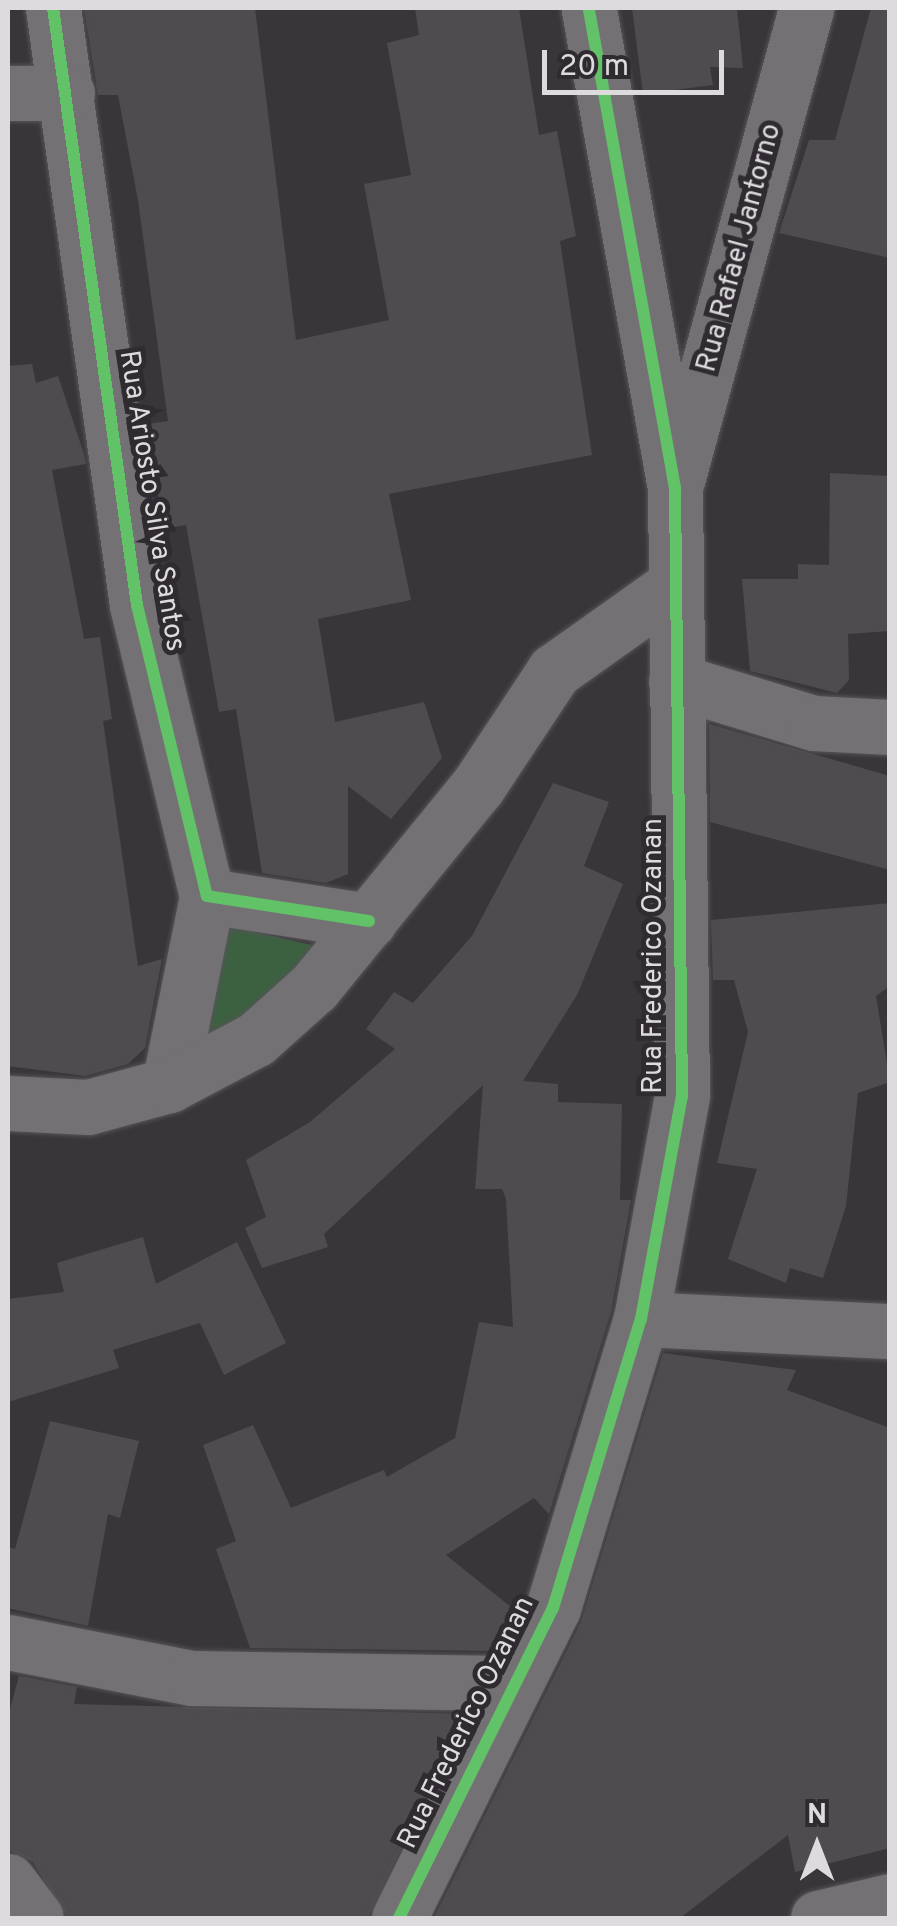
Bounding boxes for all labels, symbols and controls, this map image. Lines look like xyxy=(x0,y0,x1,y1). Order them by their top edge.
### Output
scale bar xyxy=(547,30,730,92)
text: 20 m xyxy=(559,49,629,86)
street label: Rua Rafael Jantorno xyxy=(691,120,789,376)
street label: Rua Ariosto Silva Santos xyxy=(111,348,191,654)
street label: Rua Frederico Ozanan xyxy=(637,818,671,1094)
street label: Rua Frederico Ozanan xyxy=(391,1592,543,1854)
north arrow xyxy=(767,1796,867,1896)
text: N xyxy=(807,1798,827,1834)

